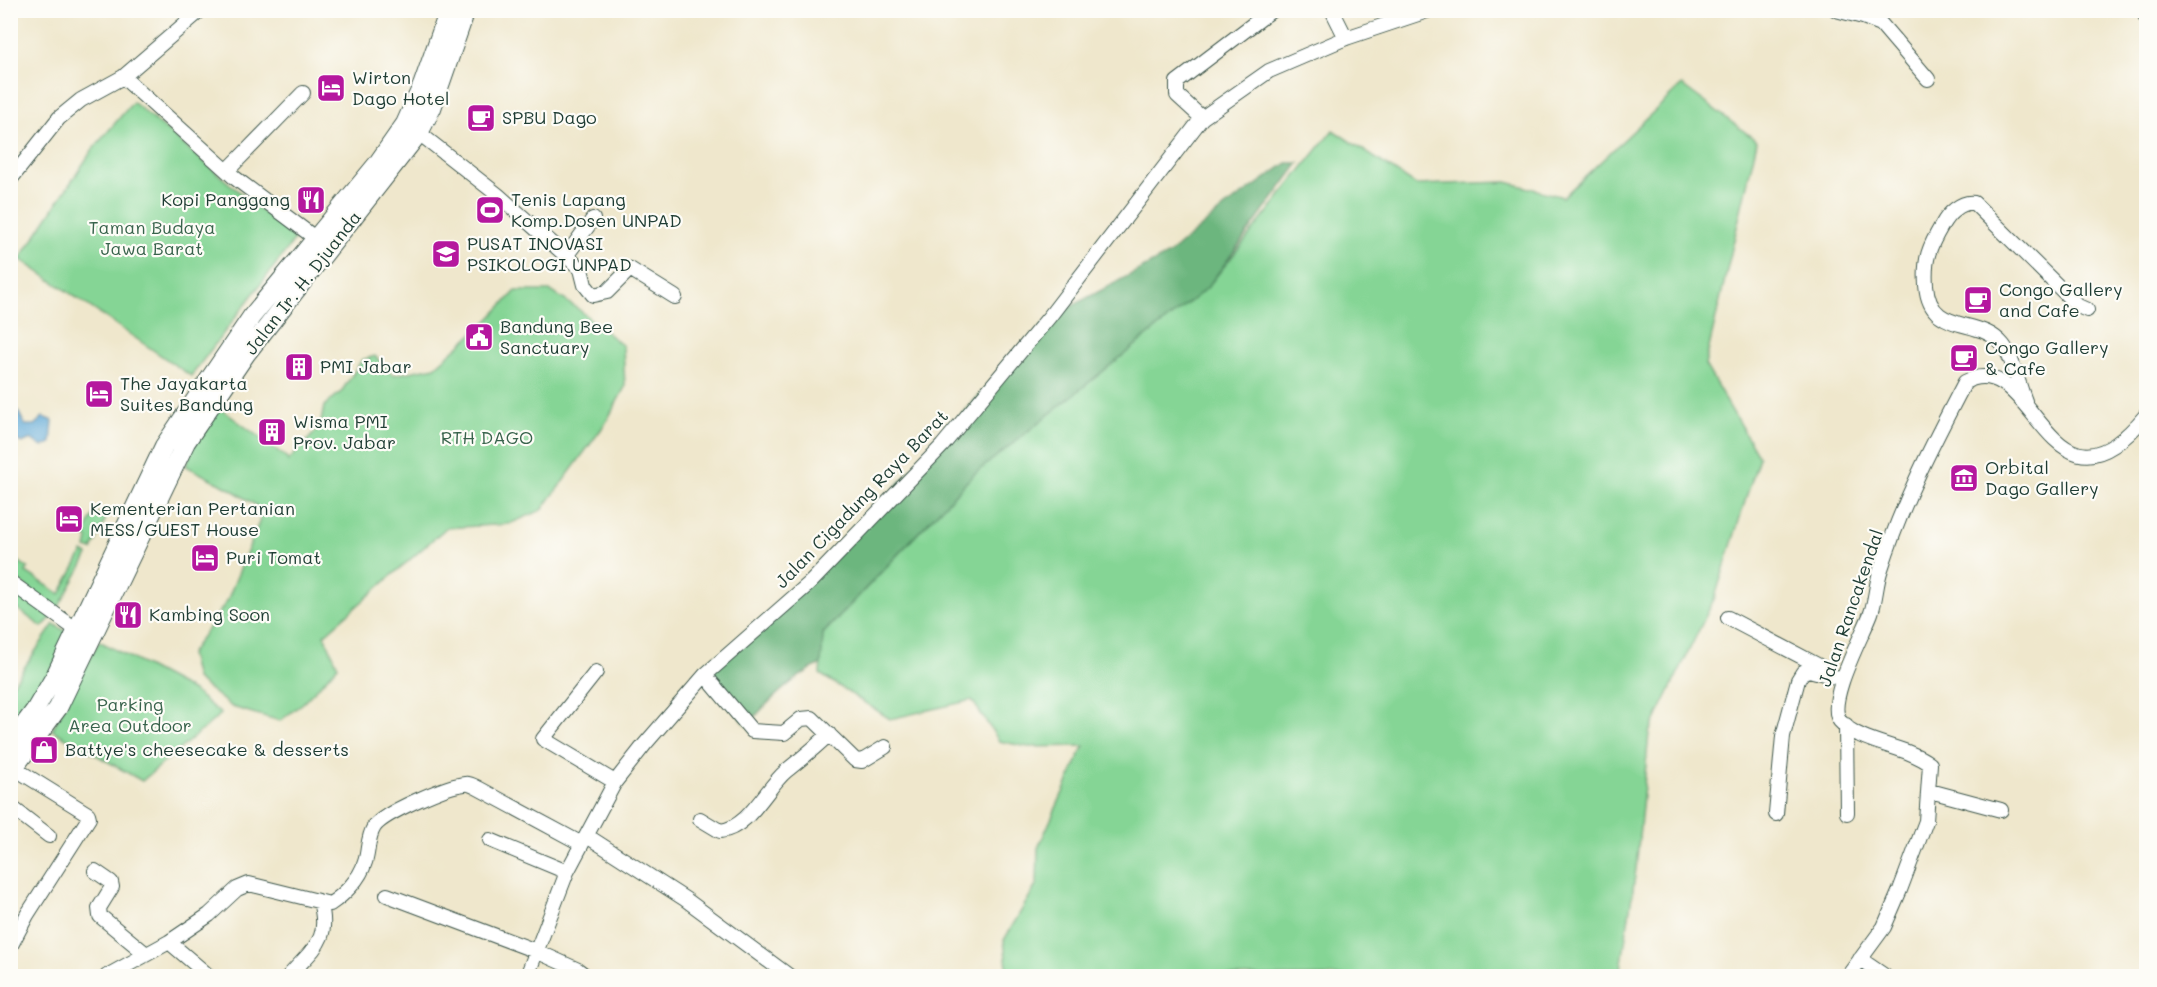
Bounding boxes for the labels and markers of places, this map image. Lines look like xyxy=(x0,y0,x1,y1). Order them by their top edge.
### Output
place label: Wirton Dago Hotel xyxy=(352,65,450,110)
hotel icon: Wirton Dago Hotel xyxy=(315,72,347,104)
cafe icon: SPBU Dago xyxy=(465,102,497,134)
place label: SPBU Dago xyxy=(502,105,597,129)
restaurant icon: Kopi Panggang xyxy=(295,184,327,216)
place label: Kopi Panggang xyxy=(161,187,290,211)
place label: Tenis Lapang Komp.Dosen UNPAD xyxy=(511,187,682,232)
sports icon: Tenis Lapang Komp.Dosen UNPAD xyxy=(474,194,506,226)
place label: PUSAT INOVASI PSIKOLOGI UNPAD xyxy=(467,231,632,276)
school or university icon: PUSAT INOVASI PSIKOLOGI UNPAD xyxy=(430,238,462,270)
place label: Congo Gallery and Cafe xyxy=(1999,277,2123,322)
cafe icon: Congo Gallery and Cafe xyxy=(1962,284,1994,316)
place label: Bandung Bee Sanctuary xyxy=(500,314,613,359)
public building icon: Bandung Bee Sanctuary xyxy=(463,321,495,353)
place label: Congo Gallery & Cafe xyxy=(1985,335,2109,380)
cafe icon: Congo Gallery & Cafe xyxy=(1948,342,1980,374)
building icon: PMI Jabar xyxy=(283,351,315,383)
place label: PMI Jabar xyxy=(320,354,412,378)
place label: The Jayakarta Suites Bandung xyxy=(120,371,253,416)
hotel icon: The Jayakarta Suites Bandung xyxy=(83,378,115,410)
place label: Wisma PMI Prov. Jabar xyxy=(293,409,396,454)
building icon: Wisma PMI Prov. Jabar xyxy=(256,416,288,448)
place label: Orbital Dago Gallery xyxy=(1985,455,2099,500)
museum icon: Orbital Dago Gallery xyxy=(1948,462,1980,494)
place label: Kementerian Pertanian MESS/GUEST House xyxy=(90,496,295,541)
hotel icon: Kementerian Pertanian MESS/GUEST House xyxy=(53,503,85,535)
hotel icon: Puri Tomat xyxy=(189,542,221,574)
place label: Puri Tomat xyxy=(226,545,321,569)
restaurant icon: Kambing Soon xyxy=(112,599,144,631)
place label: Kambing Soon xyxy=(149,602,270,626)
shop icon: Battye's cheesecake & desserts xyxy=(28,734,60,766)
place label: Battye's cheesecake & desserts xyxy=(65,737,349,761)

